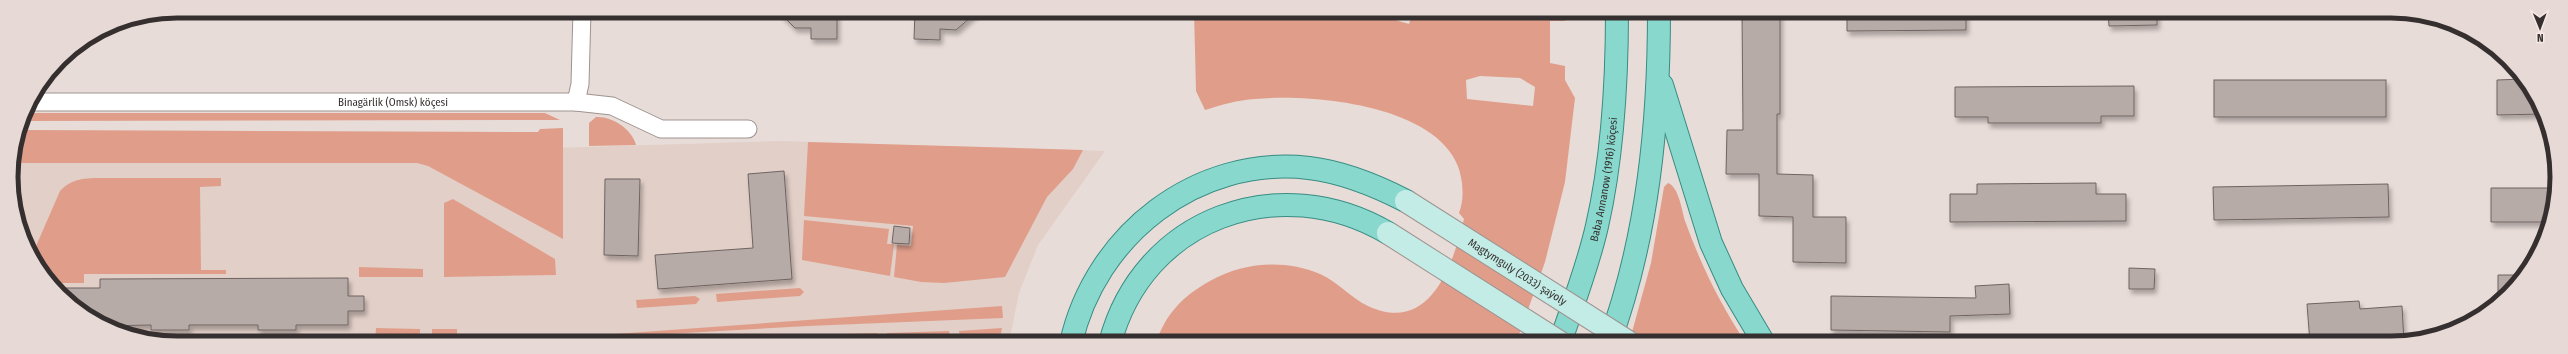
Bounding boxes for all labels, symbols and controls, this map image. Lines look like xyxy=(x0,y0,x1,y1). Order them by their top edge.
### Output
north arrow xyxy=(2520,8,2560,48)
text: N xyxy=(2537,31,2544,44)
street label: Binagärlik (Omsk) köçesi xyxy=(338,96,448,109)
street label: Baba Annanow (1916) köçesi xyxy=(1587,116,1620,243)
street label: Magtymguly (2033) şaýoly xyxy=(1466,236,1569,308)

